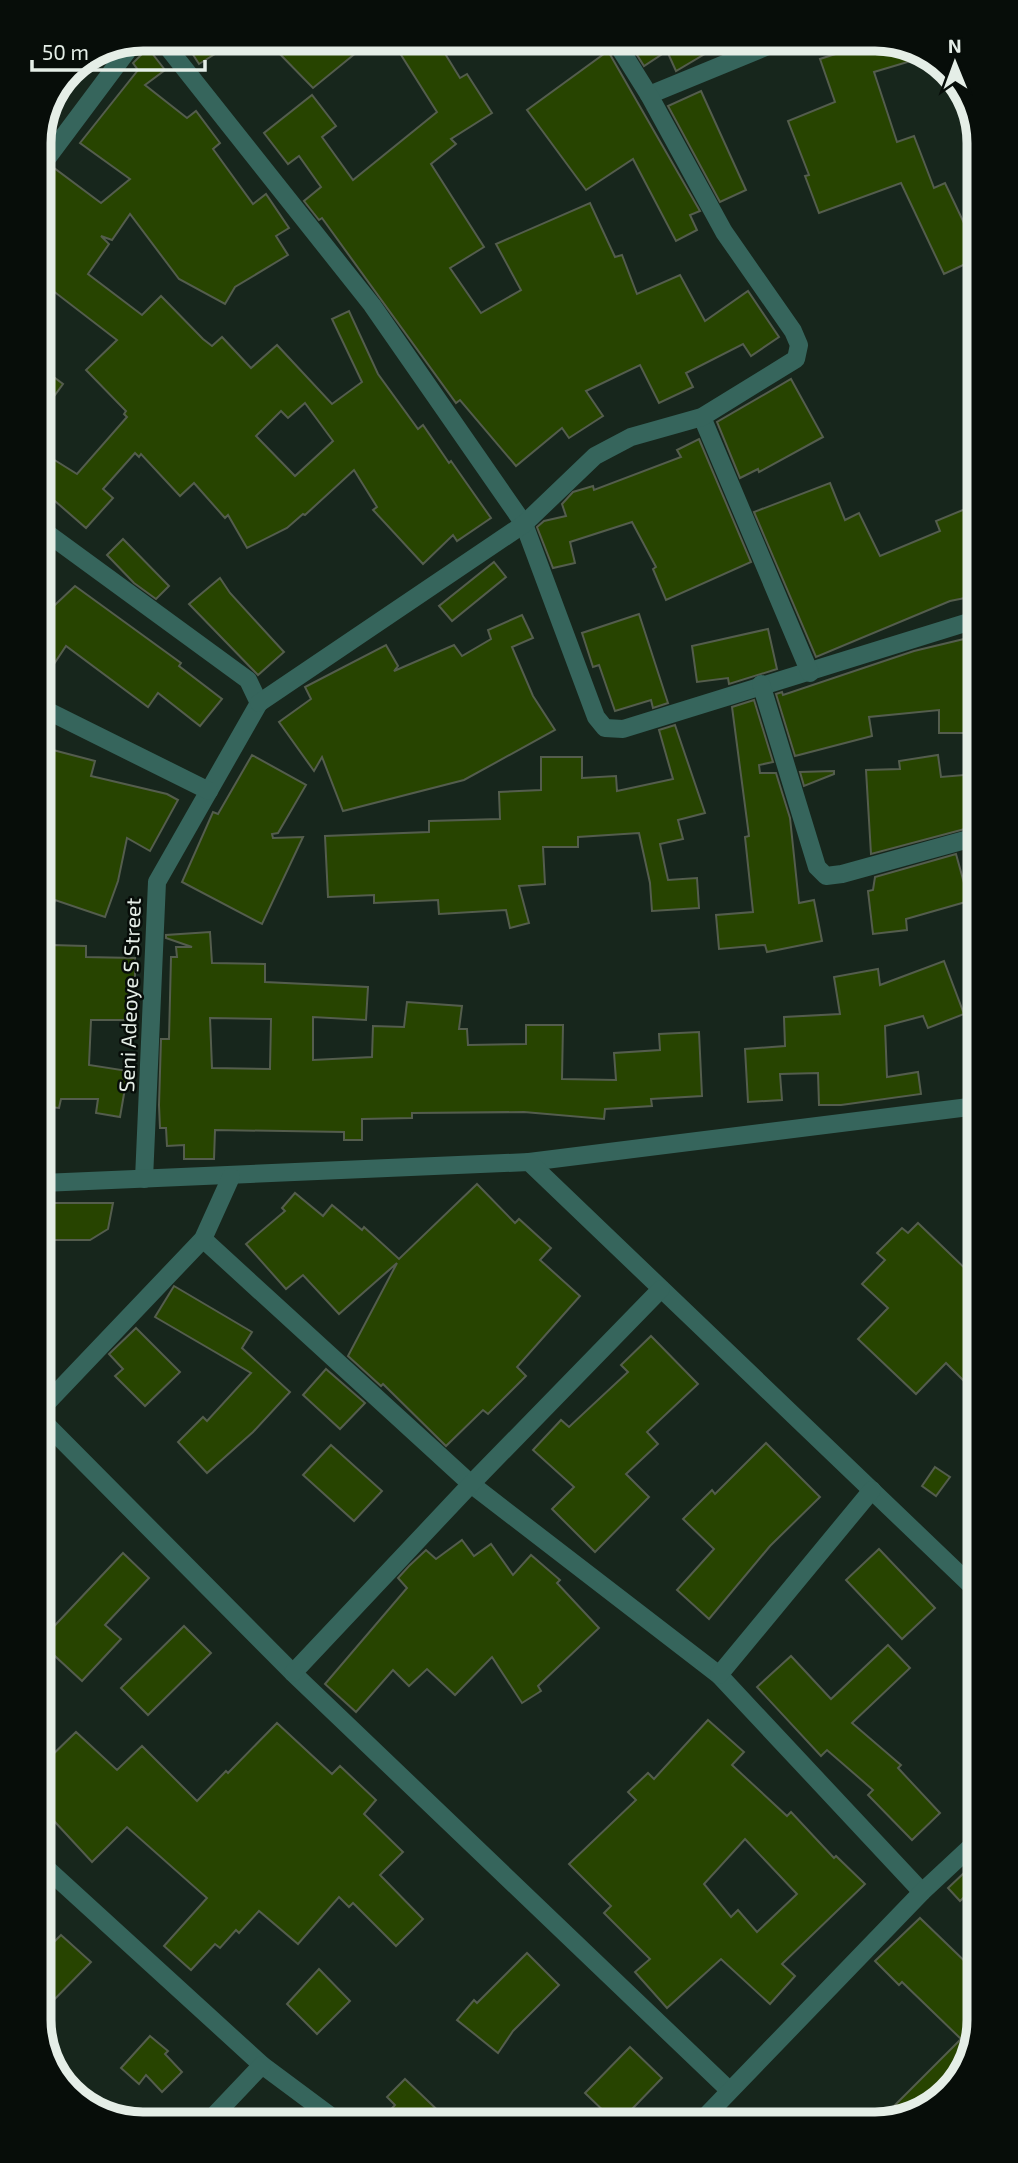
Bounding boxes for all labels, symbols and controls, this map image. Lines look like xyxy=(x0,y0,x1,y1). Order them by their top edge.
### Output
scale bar xyxy=(32,28,205,72)
north arrow xyxy=(920,28,990,98)
text: N xyxy=(948,34,962,57)
text: 50 m xyxy=(42,39,89,64)
street label: Seni Adeoye S Street xyxy=(113,897,145,1093)

